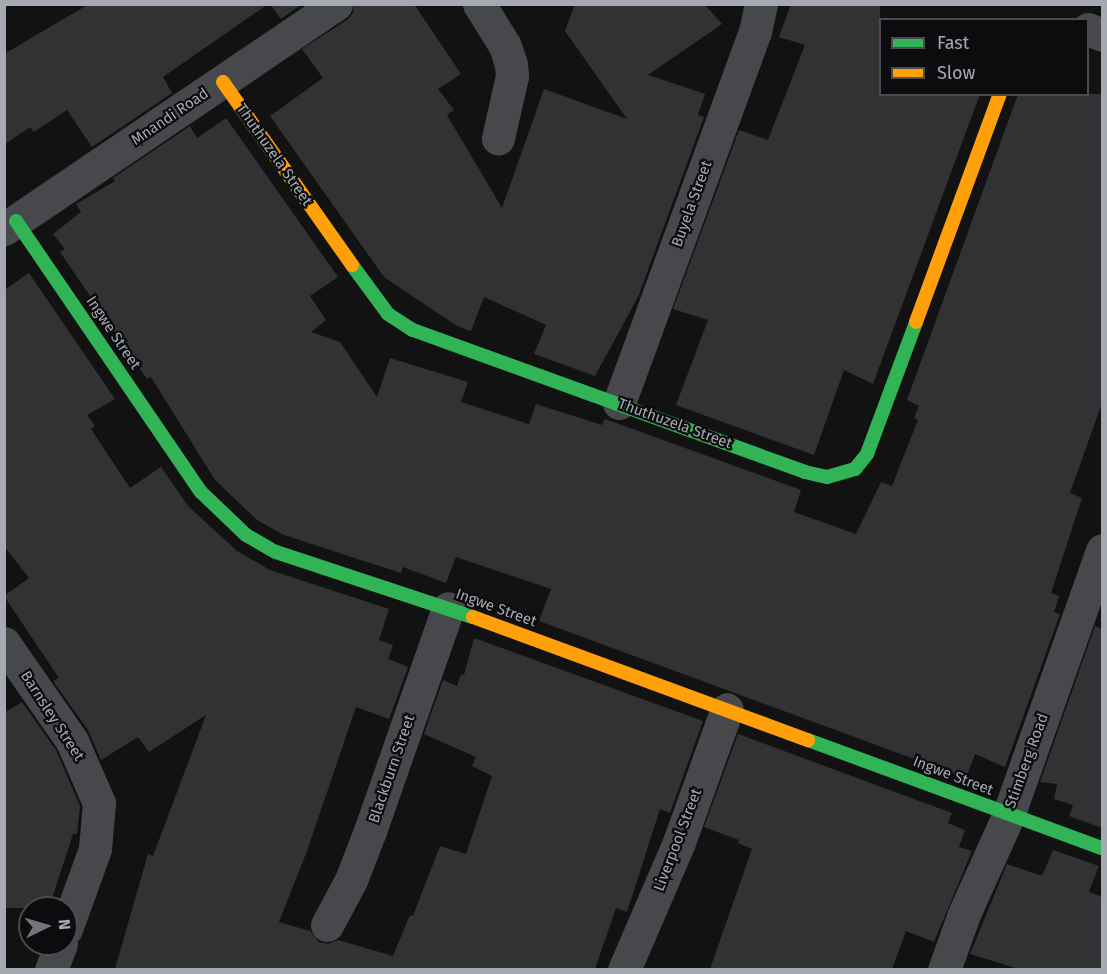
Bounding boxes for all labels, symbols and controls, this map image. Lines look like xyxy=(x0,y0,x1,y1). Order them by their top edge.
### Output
legend xyxy=(879,18,1089,96)
text: Fast xyxy=(937,32,969,54)
text: Slow xyxy=(937,62,975,84)
street label: Mnandi Road xyxy=(128,85,212,149)
street label: Thuthuzela Street xyxy=(232,101,316,209)
street label: Buyela Street xyxy=(668,158,716,250)
street label: Ingwe Street xyxy=(82,293,144,373)
street label: Thuthuzela Street xyxy=(616,395,734,453)
street label: Ingwe Street xyxy=(453,585,539,631)
street label: Barnsley Street xyxy=(16,668,88,764)
street label: Stimberg Road xyxy=(1001,711,1053,811)
street label: Blackburn Street xyxy=(365,712,419,826)
street label: Ingwe Street xyxy=(910,752,996,800)
street label: Liverpool Street xyxy=(650,786,706,894)
north arrow xyxy=(18,896,78,956)
text: N xyxy=(55,918,74,931)

